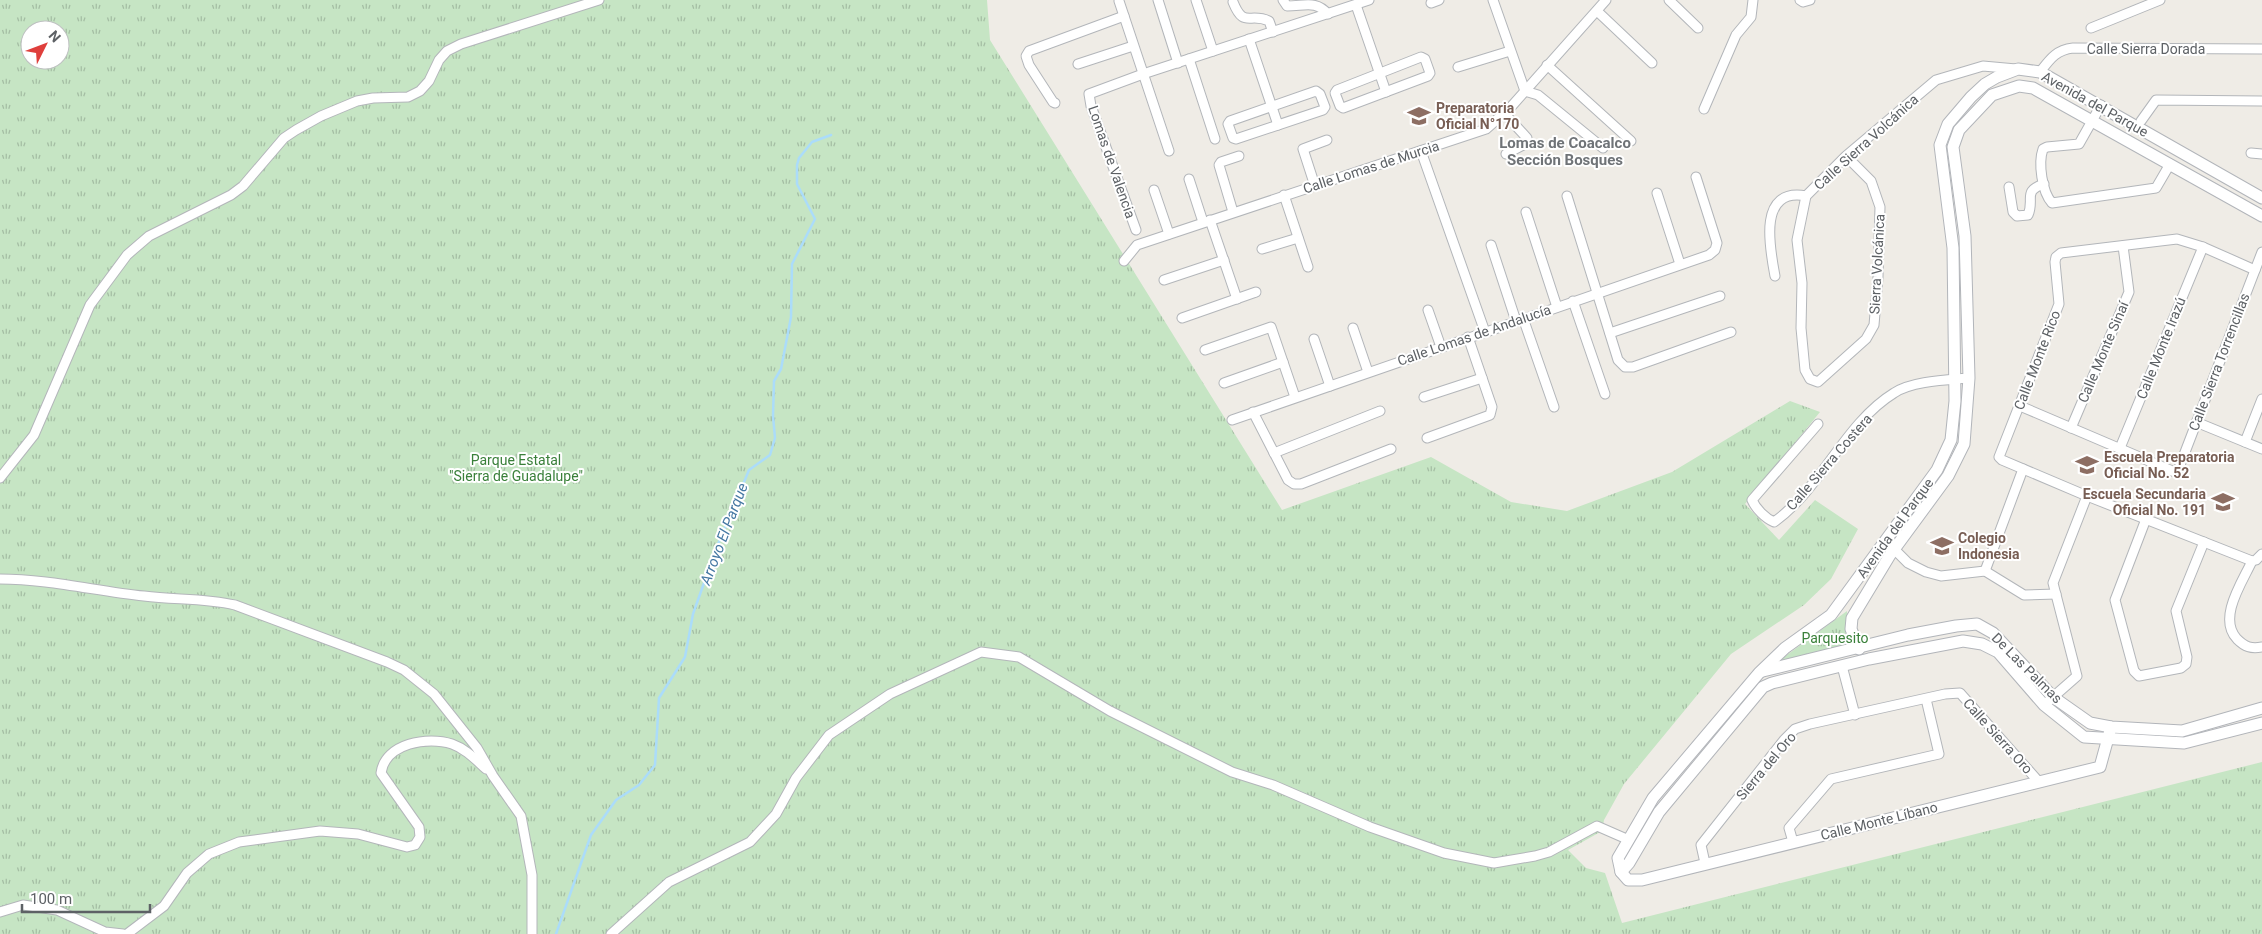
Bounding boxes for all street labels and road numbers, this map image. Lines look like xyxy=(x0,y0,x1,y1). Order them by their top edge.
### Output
street label: Calle Sierra Dorada xyxy=(2087,41,2205,57)
street label: Avenida del Parque xyxy=(2039,68,2151,140)
street label: Calle Sierra Volcánica xyxy=(1811,91,1921,193)
street label: Lomas de Valencia xyxy=(1085,104,1139,220)
street label: Calle Lomas de Murcia xyxy=(1301,137,1441,197)
street label: Sierra Volcánica xyxy=(1866,213,1888,315)
street label: Calle Sierra Torrencillas xyxy=(2185,291,2253,433)
street label: Calle Monte Irazú xyxy=(2133,295,2189,401)
street label: Calle Monte Sinaí xyxy=(2074,299,2132,405)
street label: Calle Lomas de Andalucía xyxy=(1395,301,1553,369)
street label: Calle Monte Rico xyxy=(2011,308,2063,412)
street label: Calle Sierra Costera xyxy=(1783,411,1875,513)
street label: Avenida del Parque xyxy=(1853,475,1937,581)
street label: De Las Palmas xyxy=(1989,630,2065,706)
street label: Calle Sierra Oro xyxy=(1960,695,2036,777)
street label: Sierra del Oro xyxy=(1733,729,1799,803)
street label: Calle Monte Líbano xyxy=(1819,799,1939,843)

